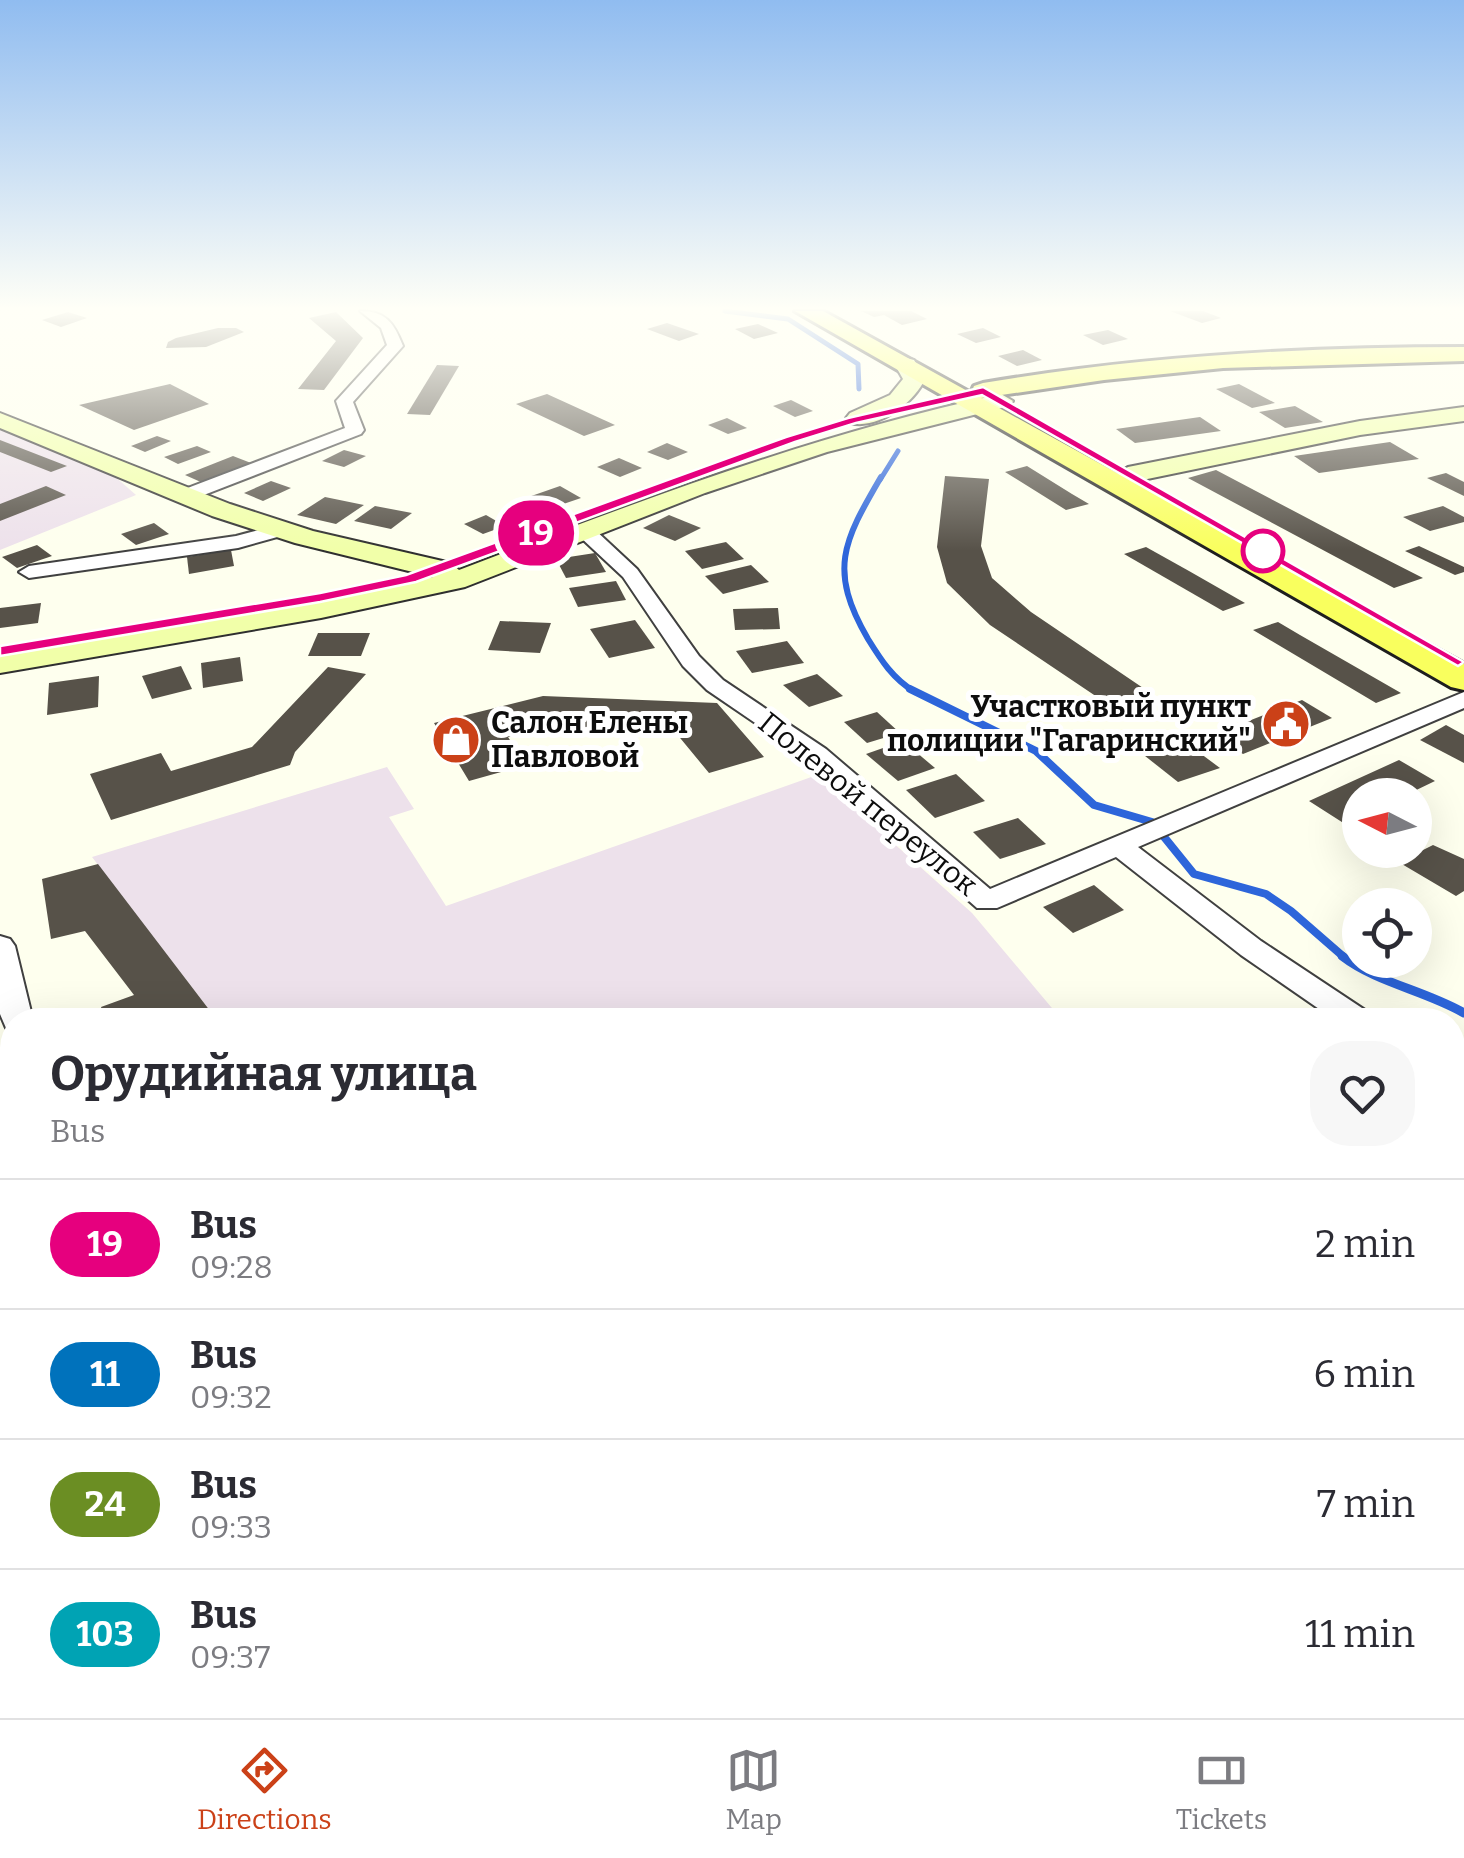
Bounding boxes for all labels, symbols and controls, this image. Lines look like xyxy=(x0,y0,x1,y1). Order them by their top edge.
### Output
line badge: 19 xyxy=(491,500,581,566)
text: 19 xyxy=(518,512,554,554)
unlabelled marker xyxy=(1242,530,1284,572)
place label: Участковый пункт полиции "Гагаринский" xyxy=(887,689,1252,759)
public building icon: Участковый пункт полиции "Гагаринский" xyxy=(1260,698,1312,750)
place label: Салон Елены Павловой xyxy=(491,705,688,775)
street label: Полевой переулок xyxy=(751,705,985,904)
shop icon: Салон Елены Павловой xyxy=(430,714,482,766)
north arrow xyxy=(1342,778,1432,868)
map controls xyxy=(1342,778,1432,978)
button: locate xyxy=(1342,888,1432,978)
button: heart xyxy=(1310,1041,1415,1146)
text: Орудийная улица xyxy=(50,1045,477,1103)
text: Bus xyxy=(50,1112,105,1150)
text: Bus xyxy=(190,1202,257,1248)
text: 2 min xyxy=(1315,1221,1415,1267)
text: 19 xyxy=(87,1223,123,1265)
text: 09:28 xyxy=(190,1248,273,1286)
text: Bus xyxy=(190,1332,257,1378)
text: 6 min xyxy=(1313,1351,1415,1397)
text: 11 xyxy=(90,1353,120,1395)
text: 09:32 xyxy=(190,1378,272,1416)
text: Bus xyxy=(190,1462,257,1508)
text: 7 min xyxy=(1317,1481,1415,1527)
text: 24 xyxy=(84,1483,126,1525)
text: 09:33 xyxy=(190,1508,272,1546)
text: Bus xyxy=(190,1592,257,1638)
text: 11 min xyxy=(1305,1611,1415,1657)
text: 103 xyxy=(76,1613,134,1655)
text: 09:37 xyxy=(190,1638,270,1676)
tab: Directions xyxy=(197,1743,332,1836)
tab: Map xyxy=(725,1743,782,1836)
tab: Tickets xyxy=(1176,1743,1267,1836)

